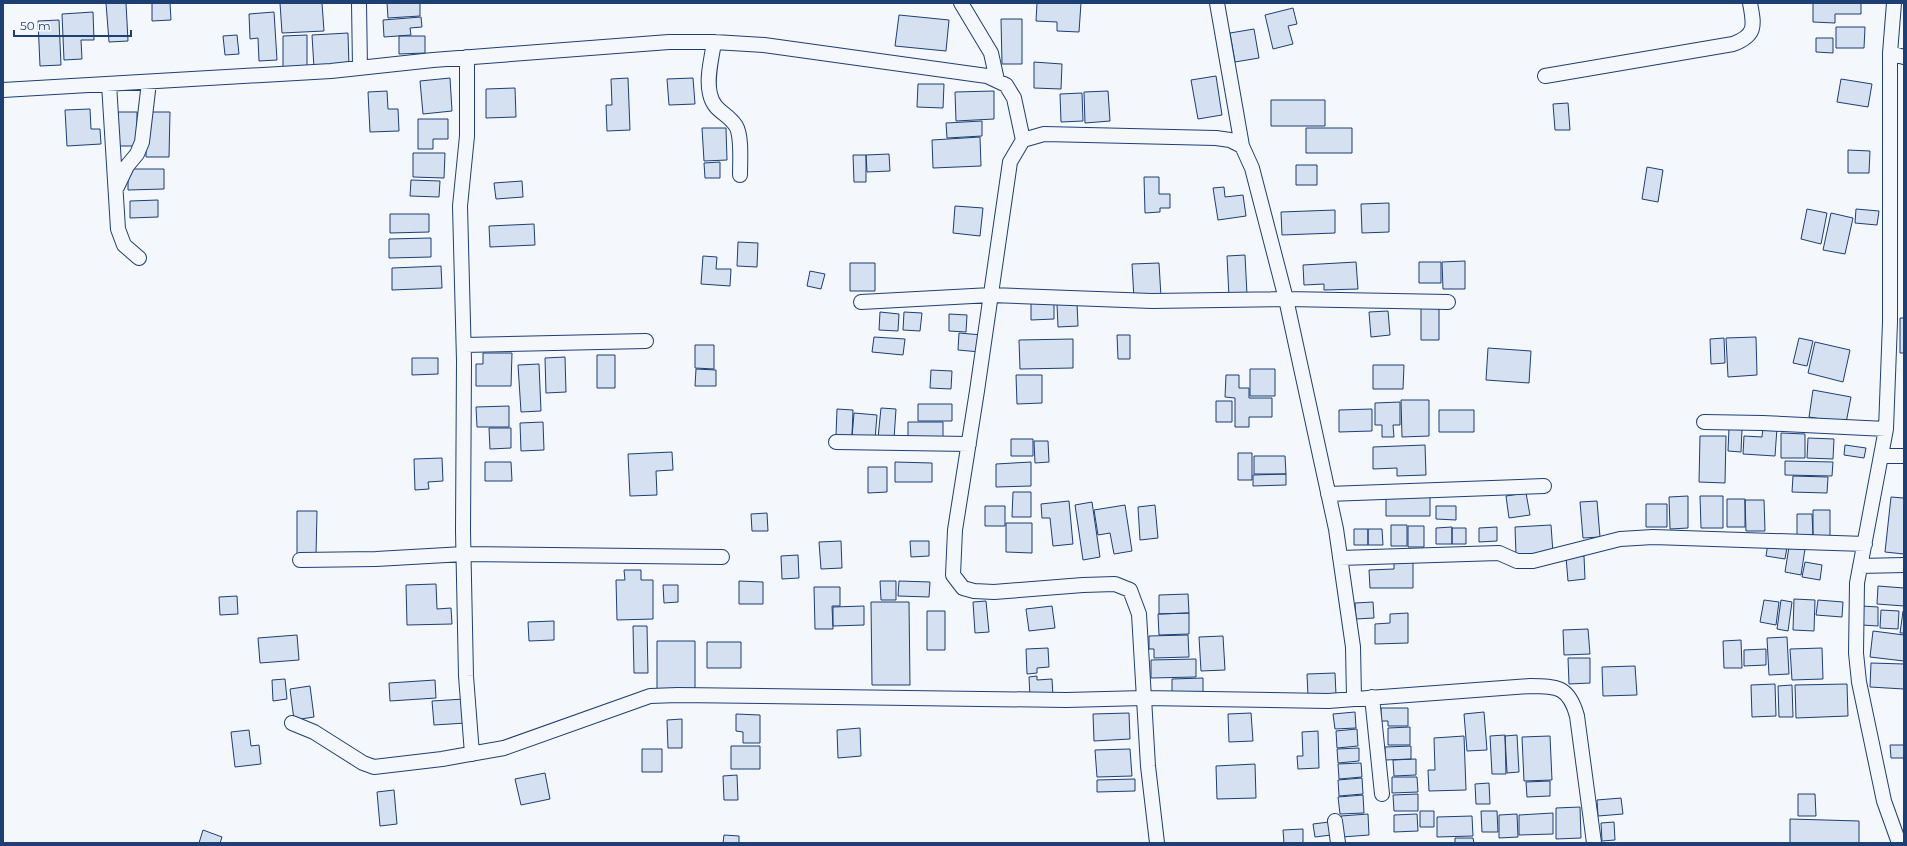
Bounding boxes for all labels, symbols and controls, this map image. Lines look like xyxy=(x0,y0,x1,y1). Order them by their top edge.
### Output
scale bar xyxy=(14,12,131,38)
text: 50 m xyxy=(20,18,51,33)

